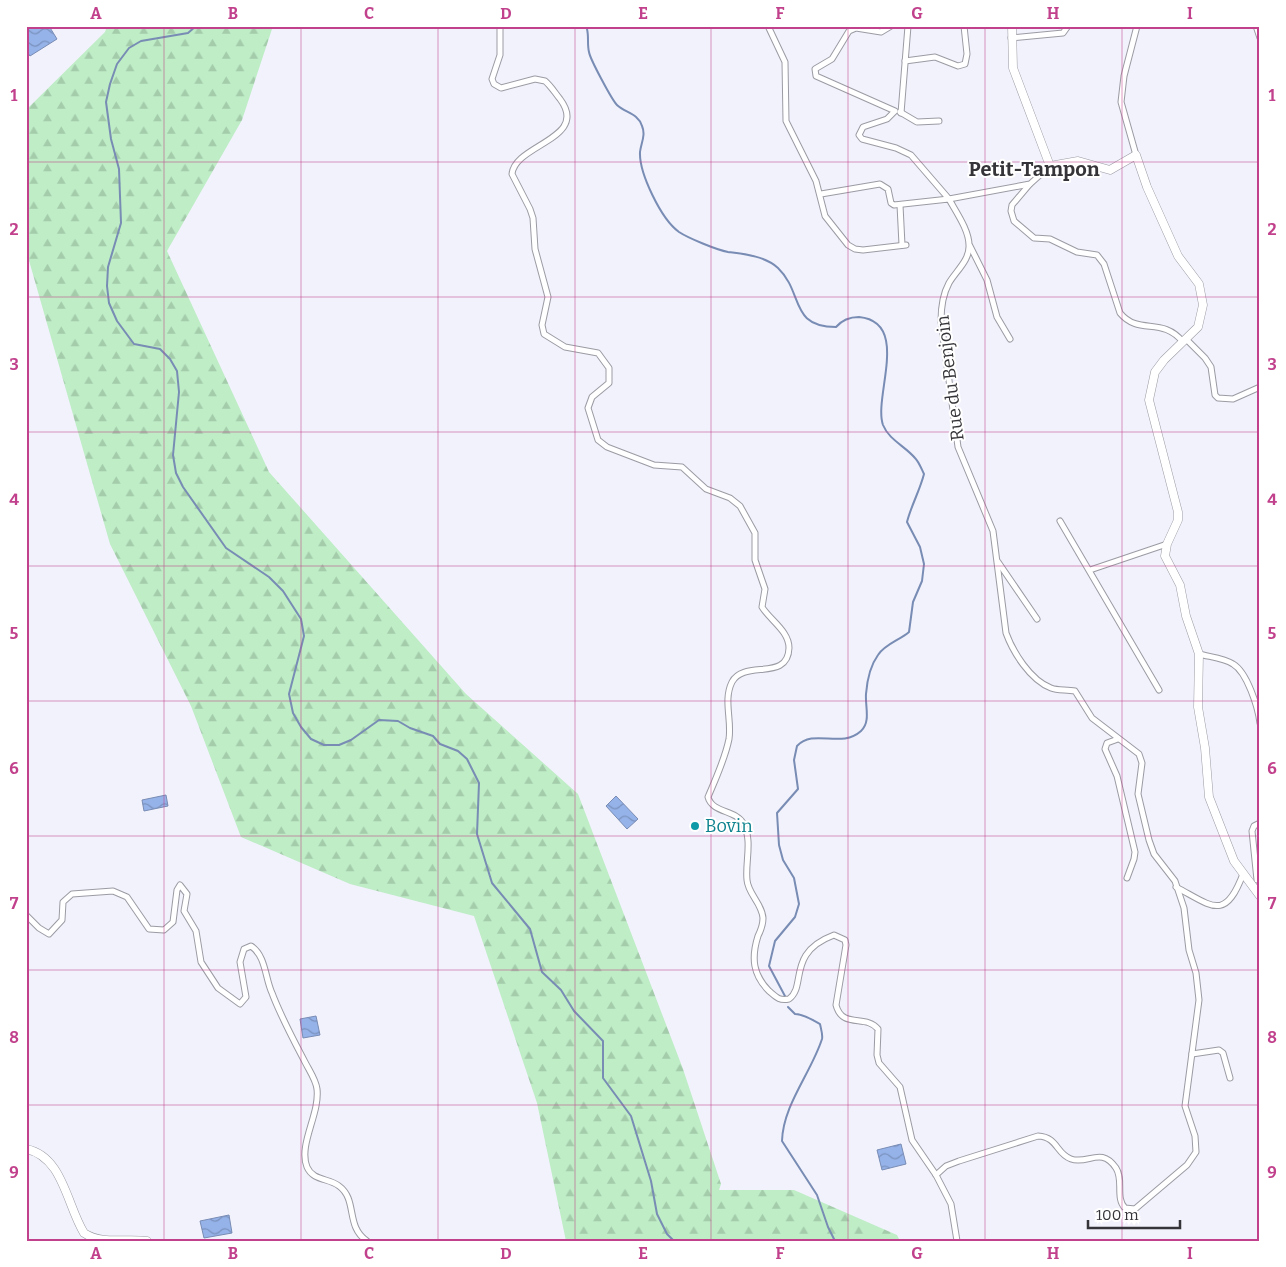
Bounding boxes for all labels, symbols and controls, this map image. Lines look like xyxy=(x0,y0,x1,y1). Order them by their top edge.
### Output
text: A xyxy=(90,4,102,23)
text: B xyxy=(228,4,238,23)
text: C xyxy=(364,4,374,23)
text: D xyxy=(500,4,512,23)
text: E xyxy=(638,4,648,23)
text: F xyxy=(776,4,785,23)
text: G xyxy=(911,4,923,23)
text: H xyxy=(1047,4,1060,23)
text: I xyxy=(1187,4,1193,23)
text: 1 xyxy=(11,86,18,105)
text: 1 xyxy=(1269,86,1276,105)
district label: Petit-Tampon xyxy=(968,157,1100,181)
text: 2 xyxy=(9,220,19,239)
text: 2 xyxy=(1267,220,1277,239)
street label: Rue du Benjoin xyxy=(931,313,969,442)
text: 3 xyxy=(9,355,19,374)
text: 3 xyxy=(1267,355,1277,374)
text: 4 xyxy=(9,490,19,509)
text: 4 xyxy=(1267,490,1277,509)
text: 5 xyxy=(10,624,19,643)
text: 5 xyxy=(1268,624,1277,643)
text: 6 xyxy=(9,759,19,778)
text: 6 xyxy=(1267,759,1277,778)
place label: Bovin xyxy=(705,815,753,837)
marker: Bovin xyxy=(689,820,701,832)
text: 7 xyxy=(10,894,19,913)
text: 7 xyxy=(1268,894,1277,913)
text: 8 xyxy=(9,1028,19,1047)
text: 8 xyxy=(1267,1028,1277,1047)
text: 9 xyxy=(9,1163,19,1182)
text: 9 xyxy=(1267,1163,1277,1182)
scale bar xyxy=(1088,1197,1181,1229)
text: 100 m xyxy=(1096,1206,1139,1224)
text: A xyxy=(90,1244,102,1263)
text: B xyxy=(228,1244,238,1263)
text: C xyxy=(364,1244,374,1263)
text: D xyxy=(500,1244,512,1263)
text: E xyxy=(638,1244,648,1263)
text: F xyxy=(776,1244,785,1263)
text: G xyxy=(911,1244,923,1263)
text: H xyxy=(1047,1244,1060,1263)
text: I xyxy=(1187,1244,1193,1263)

